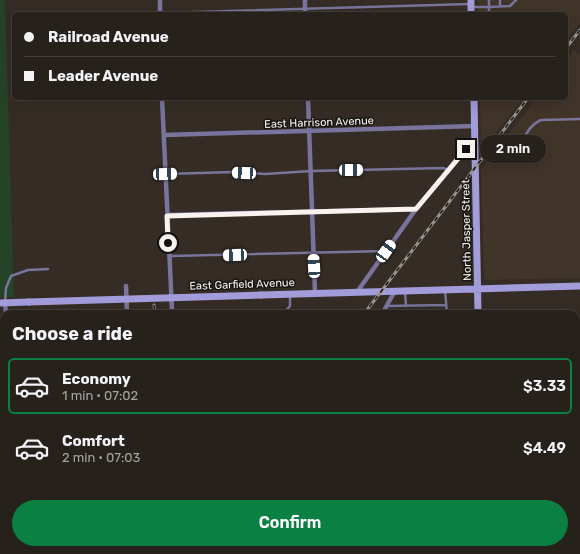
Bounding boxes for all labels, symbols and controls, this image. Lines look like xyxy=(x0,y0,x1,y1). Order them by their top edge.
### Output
text: Railroad Avenue xyxy=(48,28,169,46)
text: Leader Avenue xyxy=(48,67,158,85)
street label: East Harrison Avenue xyxy=(264,114,374,131)
callout: 2 min xyxy=(480,135,546,163)
route end xyxy=(457,140,475,158)
text: 2 min xyxy=(496,141,530,156)
car xyxy=(339,164,363,176)
car xyxy=(232,166,256,180)
car xyxy=(153,168,177,180)
street label: North Jasper Street xyxy=(459,178,474,281)
route start xyxy=(159,234,177,252)
car xyxy=(374,238,398,264)
car xyxy=(223,249,247,261)
car xyxy=(307,254,321,278)
street label: East Garfield Avenue xyxy=(189,276,295,293)
text: Choose a ride xyxy=(12,323,133,345)
icon: car xyxy=(14,368,50,404)
text: Economy xyxy=(62,370,131,388)
text: $3.33 xyxy=(523,377,566,395)
text: 1 min · 07:02 xyxy=(62,388,138,403)
icon: car xyxy=(14,430,50,466)
text: Comfort xyxy=(62,432,125,450)
text: $4.49 xyxy=(523,439,566,457)
text: 2 min · 07:03 xyxy=(62,450,140,465)
button: Confirm xyxy=(12,500,568,546)

